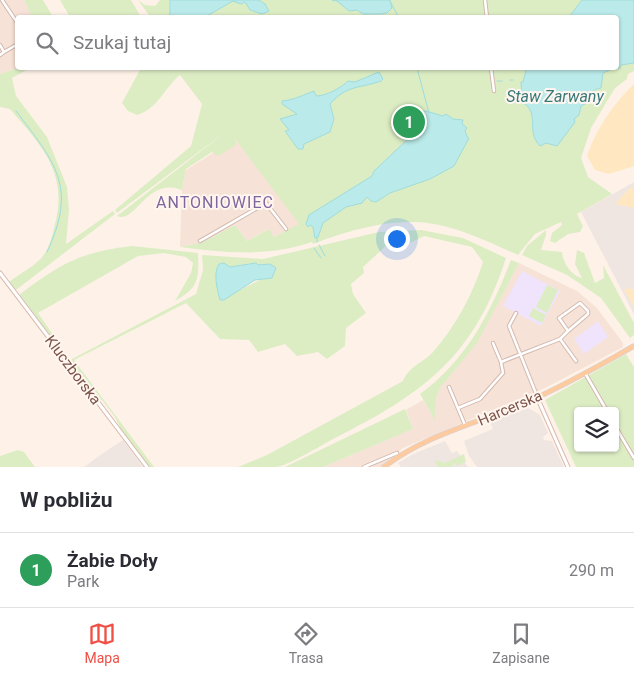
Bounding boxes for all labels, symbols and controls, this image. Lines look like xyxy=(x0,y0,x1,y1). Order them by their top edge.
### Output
search box xyxy=(15,15,619,70)
icon: search xyxy=(33,29,61,57)
text: Szukaj tutaj xyxy=(73,31,171,54)
water label: Staw Zarwany xyxy=(506,87,604,106)
pin: 1 xyxy=(393,103,425,141)
district label: ANTONIOWIEC xyxy=(156,193,274,212)
your location xyxy=(384,226,410,252)
street label: Kluczborska xyxy=(41,332,105,408)
street label: Harcerska xyxy=(475,386,545,430)
map controls xyxy=(574,407,619,452)
button: layers xyxy=(574,407,619,452)
text: W pobliżu xyxy=(20,488,113,512)
text: Żabie Doły xyxy=(67,549,158,572)
text: 1 xyxy=(31,561,41,580)
text: 290 m xyxy=(569,561,614,580)
text: Park xyxy=(67,572,99,591)
tab: Mapa xyxy=(84,620,120,666)
tab: Trasa xyxy=(289,620,323,666)
tab: Zapisane xyxy=(492,620,550,666)

